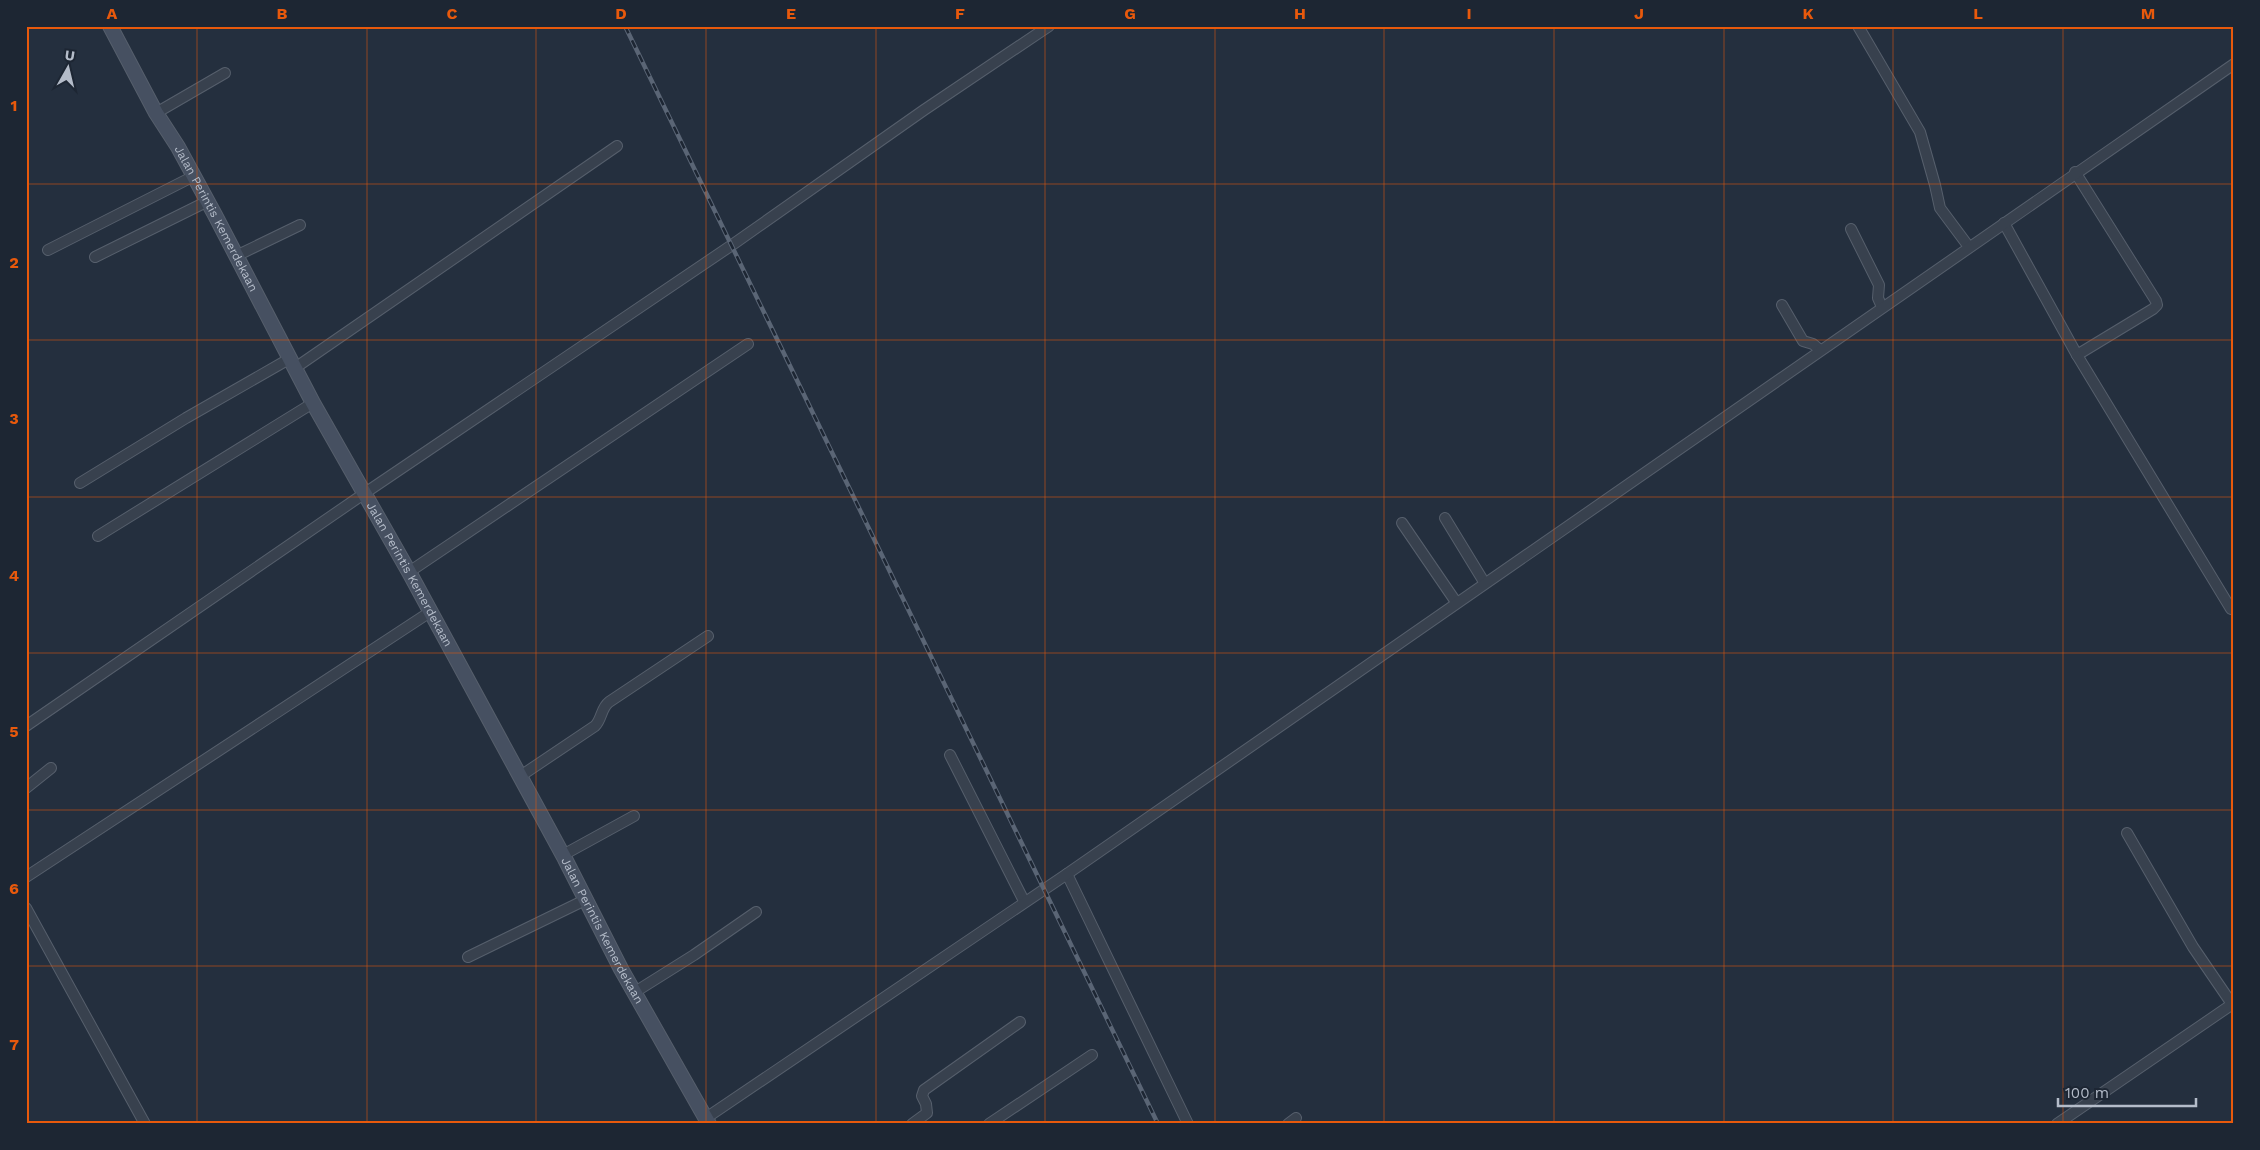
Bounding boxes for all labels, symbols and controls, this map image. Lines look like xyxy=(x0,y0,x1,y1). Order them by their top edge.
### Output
text: A xyxy=(107,4,118,23)
text: B xyxy=(277,4,288,23)
text: C xyxy=(447,4,458,23)
text: D xyxy=(615,4,627,23)
text: E xyxy=(786,4,796,23)
text: F xyxy=(955,4,965,23)
text: G xyxy=(1124,4,1136,23)
text: H xyxy=(1294,4,1306,23)
text: I xyxy=(1466,4,1472,23)
text: J xyxy=(1634,4,1644,23)
text: K xyxy=(1802,4,1814,23)
text: L xyxy=(1973,4,1983,23)
text: M xyxy=(2141,4,2155,23)
north arrow xyxy=(42,42,92,92)
text: U xyxy=(64,47,76,64)
text: 1 xyxy=(11,96,17,115)
street label: Jalan Perintis Kemerdekaan xyxy=(172,143,261,294)
text: 2 xyxy=(9,253,19,272)
text: 3 xyxy=(9,409,19,428)
street label: Jalan Perintis Kemerdekaan xyxy=(364,500,455,649)
text: 4 xyxy=(9,566,19,585)
text: 5 xyxy=(9,722,19,741)
street label: Jalan Perintis Kemerdekaan xyxy=(558,855,646,1006)
text: 6 xyxy=(9,879,19,898)
text: 7 xyxy=(9,1035,19,1054)
scale bar xyxy=(2058,1075,2195,1107)
text: 100 m xyxy=(2065,1084,2109,1102)

